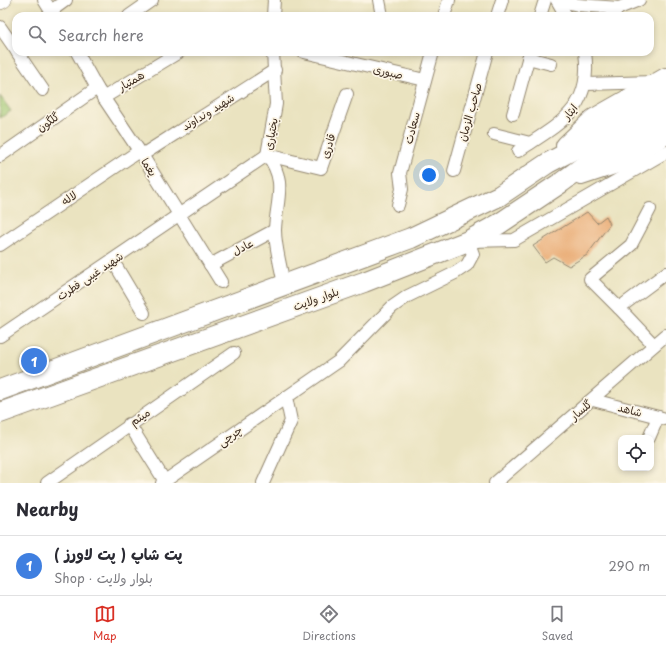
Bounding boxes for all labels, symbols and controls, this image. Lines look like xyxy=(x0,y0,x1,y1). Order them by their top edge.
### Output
search box xyxy=(12,12,654,56)
icon: search xyxy=(26,23,48,45)
text: Search here xyxy=(58,23,144,46)
street label: صبوری xyxy=(371,60,405,83)
street label: همتیار xyxy=(113,66,147,96)
street label: صاحب الزمان xyxy=(453,81,486,143)
street label: شهید ونداوند xyxy=(178,89,237,134)
street label: ایثار xyxy=(557,100,581,124)
street label: گلگون xyxy=(33,107,63,136)
street label: سعادت xyxy=(399,110,424,146)
street label: بختیاری xyxy=(259,116,282,151)
street label: قادری xyxy=(316,131,340,161)
street label: یغما xyxy=(137,154,162,179)
your location xyxy=(419,165,439,185)
street label: لاله xyxy=(58,186,80,209)
street label: عادل xyxy=(229,234,257,259)
street label: شهید غیبی فطرت xyxy=(53,247,126,304)
street label: بلوار ولایت xyxy=(291,282,341,315)
pin: 1 xyxy=(21,346,47,376)
street label: گلسار xyxy=(565,395,596,425)
street label: شاهد xyxy=(616,398,644,421)
street label: میثم xyxy=(126,404,154,430)
street label: چرچی xyxy=(214,421,245,450)
map controls xyxy=(618,435,654,471)
button: locate xyxy=(618,435,654,471)
text: Nearby xyxy=(16,496,78,522)
text: پت شاپ ( پت لاورز ) xyxy=(54,542,182,565)
text: 1 xyxy=(26,556,32,575)
text: 290 m xyxy=(609,556,650,575)
text: Shop · بلوار ولایت xyxy=(54,568,153,587)
tab: Map xyxy=(93,603,116,644)
tab: Directions xyxy=(302,603,356,644)
tab: Saved xyxy=(542,603,573,644)

